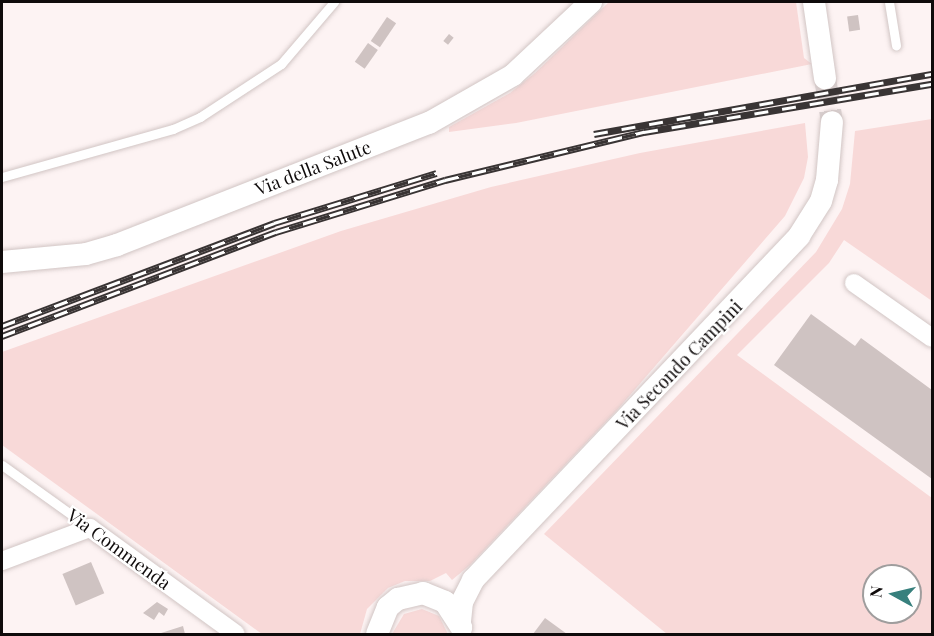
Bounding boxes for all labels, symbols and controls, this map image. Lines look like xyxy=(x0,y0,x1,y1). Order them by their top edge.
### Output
street label: Via della Salute xyxy=(252,136,374,200)
street label: Via Secondo Campini xyxy=(612,296,746,434)
street label: Via Commenda xyxy=(63,504,175,594)
north arrow xyxy=(862,564,922,624)
text: N xyxy=(864,585,887,599)

